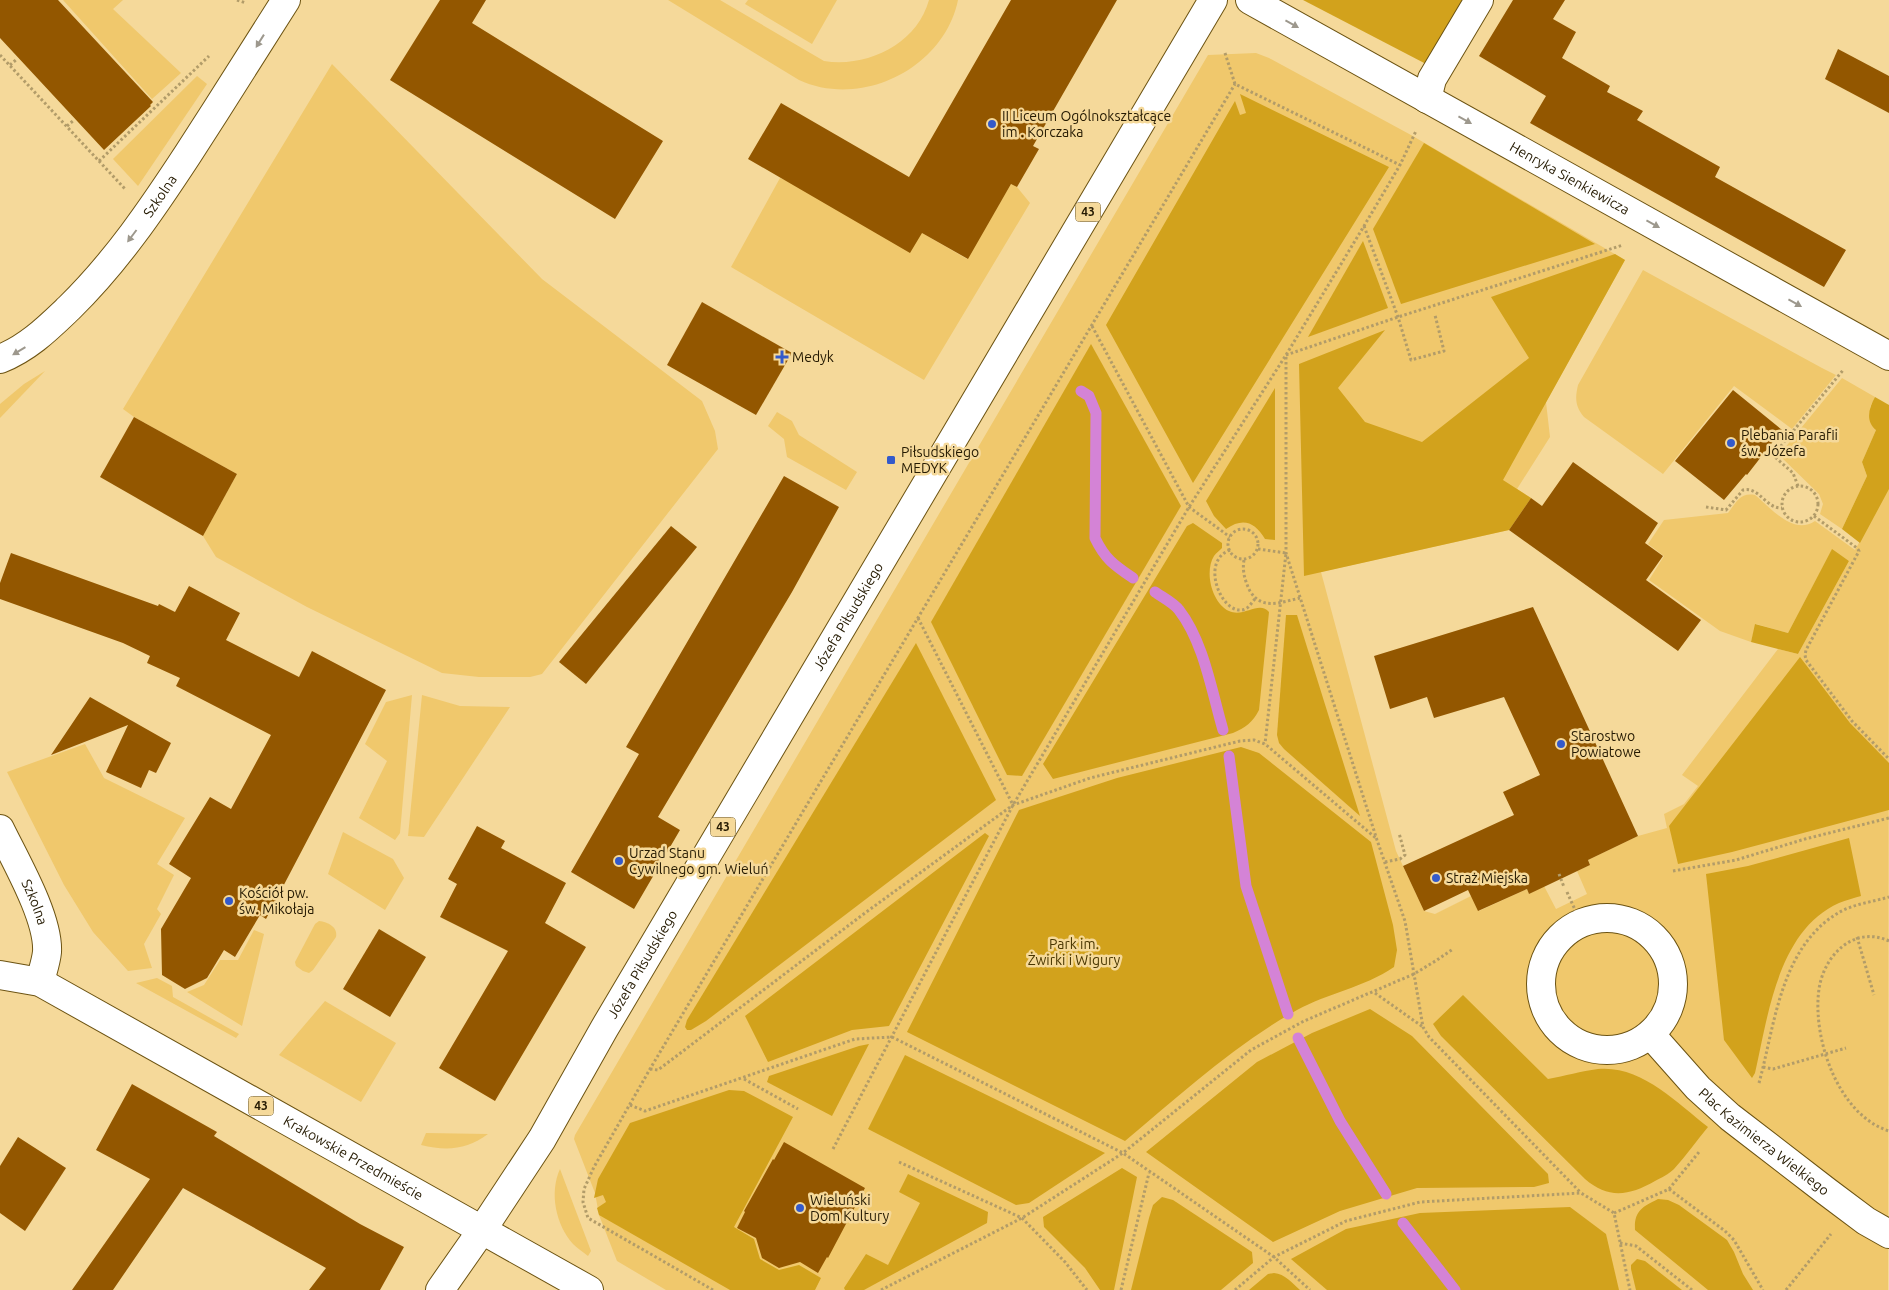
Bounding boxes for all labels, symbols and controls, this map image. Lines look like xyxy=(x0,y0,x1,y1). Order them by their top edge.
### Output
one-way arrow xyxy=(1285,20,1300,28)
one-way arrow xyxy=(255,35,264,48)
place label: II Liceum Ogólnokształcące im . Korczaka xyxy=(1002,108,1171,140)
one-way arrow xyxy=(1458,116,1472,124)
marker: II Liceum Ogólnokształcące im . Korczaka xyxy=(986,118,998,130)
street label: Henryka Sienkiewicza xyxy=(1507,138,1632,218)
street label: Szkolna xyxy=(140,172,180,220)
road number: 43 xyxy=(1076,202,1100,222)
one-way arrow xyxy=(1646,220,1661,228)
one-way arrow xyxy=(127,229,137,243)
one-way arrow xyxy=(1788,299,1802,308)
one-way arrow xyxy=(12,346,25,355)
place label: Medyk xyxy=(792,349,834,365)
marker: Medyk xyxy=(776,351,788,363)
place label: Plebania Parafii św. Józefa xyxy=(1741,427,1838,459)
marker: Plebania Parafii św. Józefa xyxy=(1725,437,1737,449)
place label: Piłsudskiego MEDYK xyxy=(901,444,979,476)
marker: Piłsudskiego MEDYK xyxy=(885,454,897,466)
street label: Józefa Piłsudskiego xyxy=(810,559,886,674)
place label: Starostwo Powiatowe xyxy=(1571,728,1641,760)
marker: Starostwo Powiatowe xyxy=(1555,738,1567,750)
road number: 43 xyxy=(710,818,736,836)
place label: Urzad Stanu Cywilnego gm. Wieluń xyxy=(629,845,768,877)
marker: Urzad Stanu Cywilnego gm. Wieluń xyxy=(613,855,625,867)
place label: Straż Miejska xyxy=(1446,870,1528,886)
marker: Straż Miejska xyxy=(1430,872,1442,884)
street label: Szkolna xyxy=(18,877,51,927)
place label: Kościół pw. św. Mikołaja xyxy=(239,885,314,917)
marker: Kościół pw. św. Mikołaja xyxy=(223,895,235,907)
street label: Józefa Piłsudskiego xyxy=(604,907,681,1021)
park label: Park im. Żwirki i Wigury xyxy=(1028,936,1121,968)
street label: Plac Kazimierza Wielkiego xyxy=(1696,1085,1832,1199)
road number: 43 xyxy=(248,1096,274,1116)
street label: Krakowskie Przedmieście xyxy=(281,1112,426,1203)
place label: Wieluński Dom Kultury xyxy=(810,1192,890,1224)
marker: Wieluński Dom Kultury xyxy=(794,1202,806,1214)

